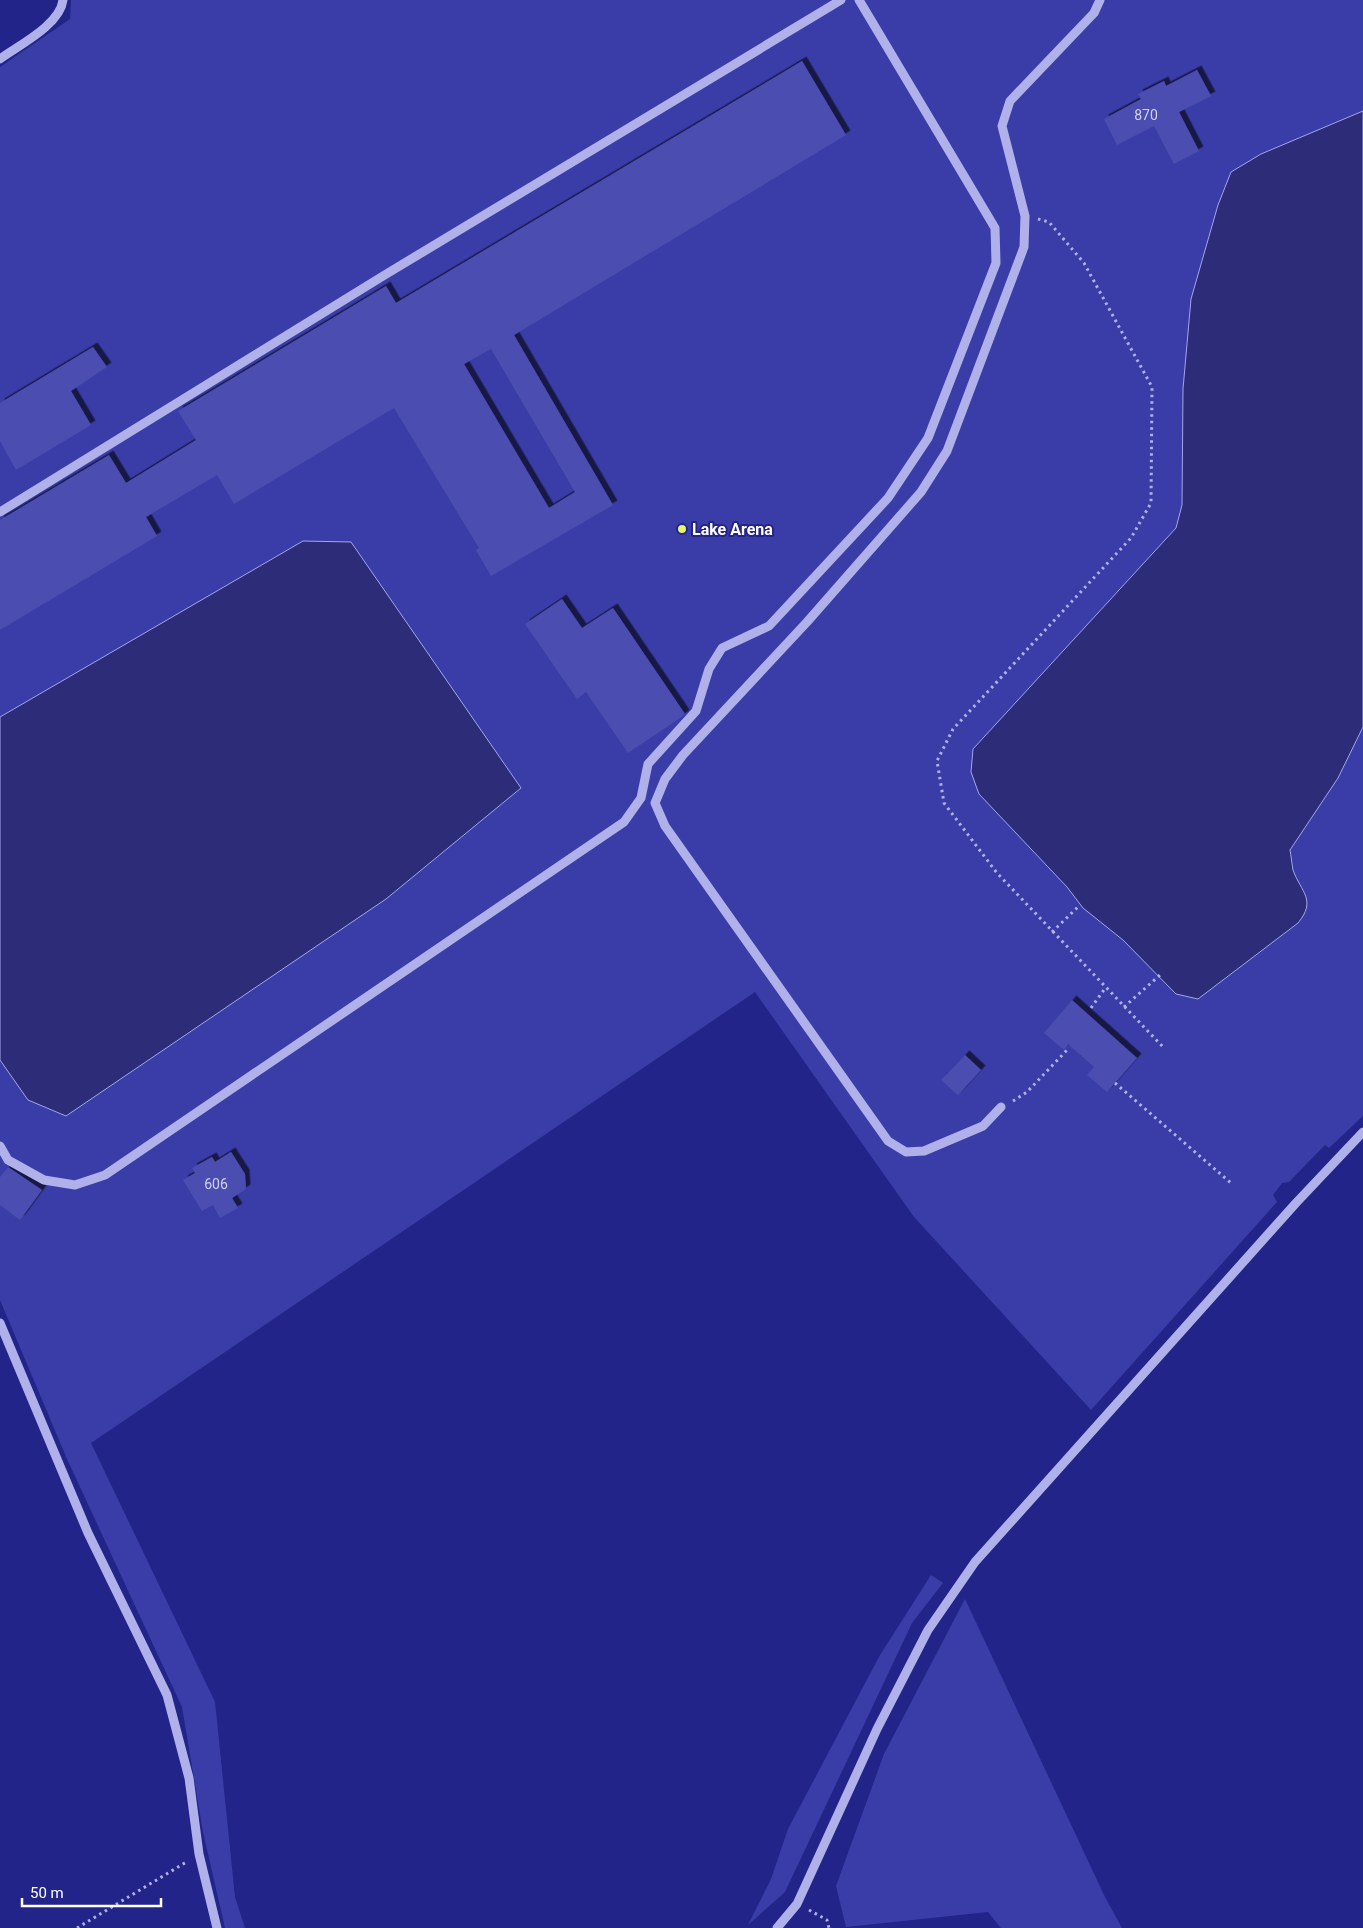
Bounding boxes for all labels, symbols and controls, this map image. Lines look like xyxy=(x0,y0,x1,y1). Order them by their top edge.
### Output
house number: 870 xyxy=(1134,107,1158,123)
place label: Lake Arena xyxy=(692,520,773,539)
marker: Lake Arena xyxy=(676,523,688,535)
house number: 606 xyxy=(204,1176,228,1192)
scale bar xyxy=(22,1876,161,1908)
text: 50 m xyxy=(30,1884,64,1902)

